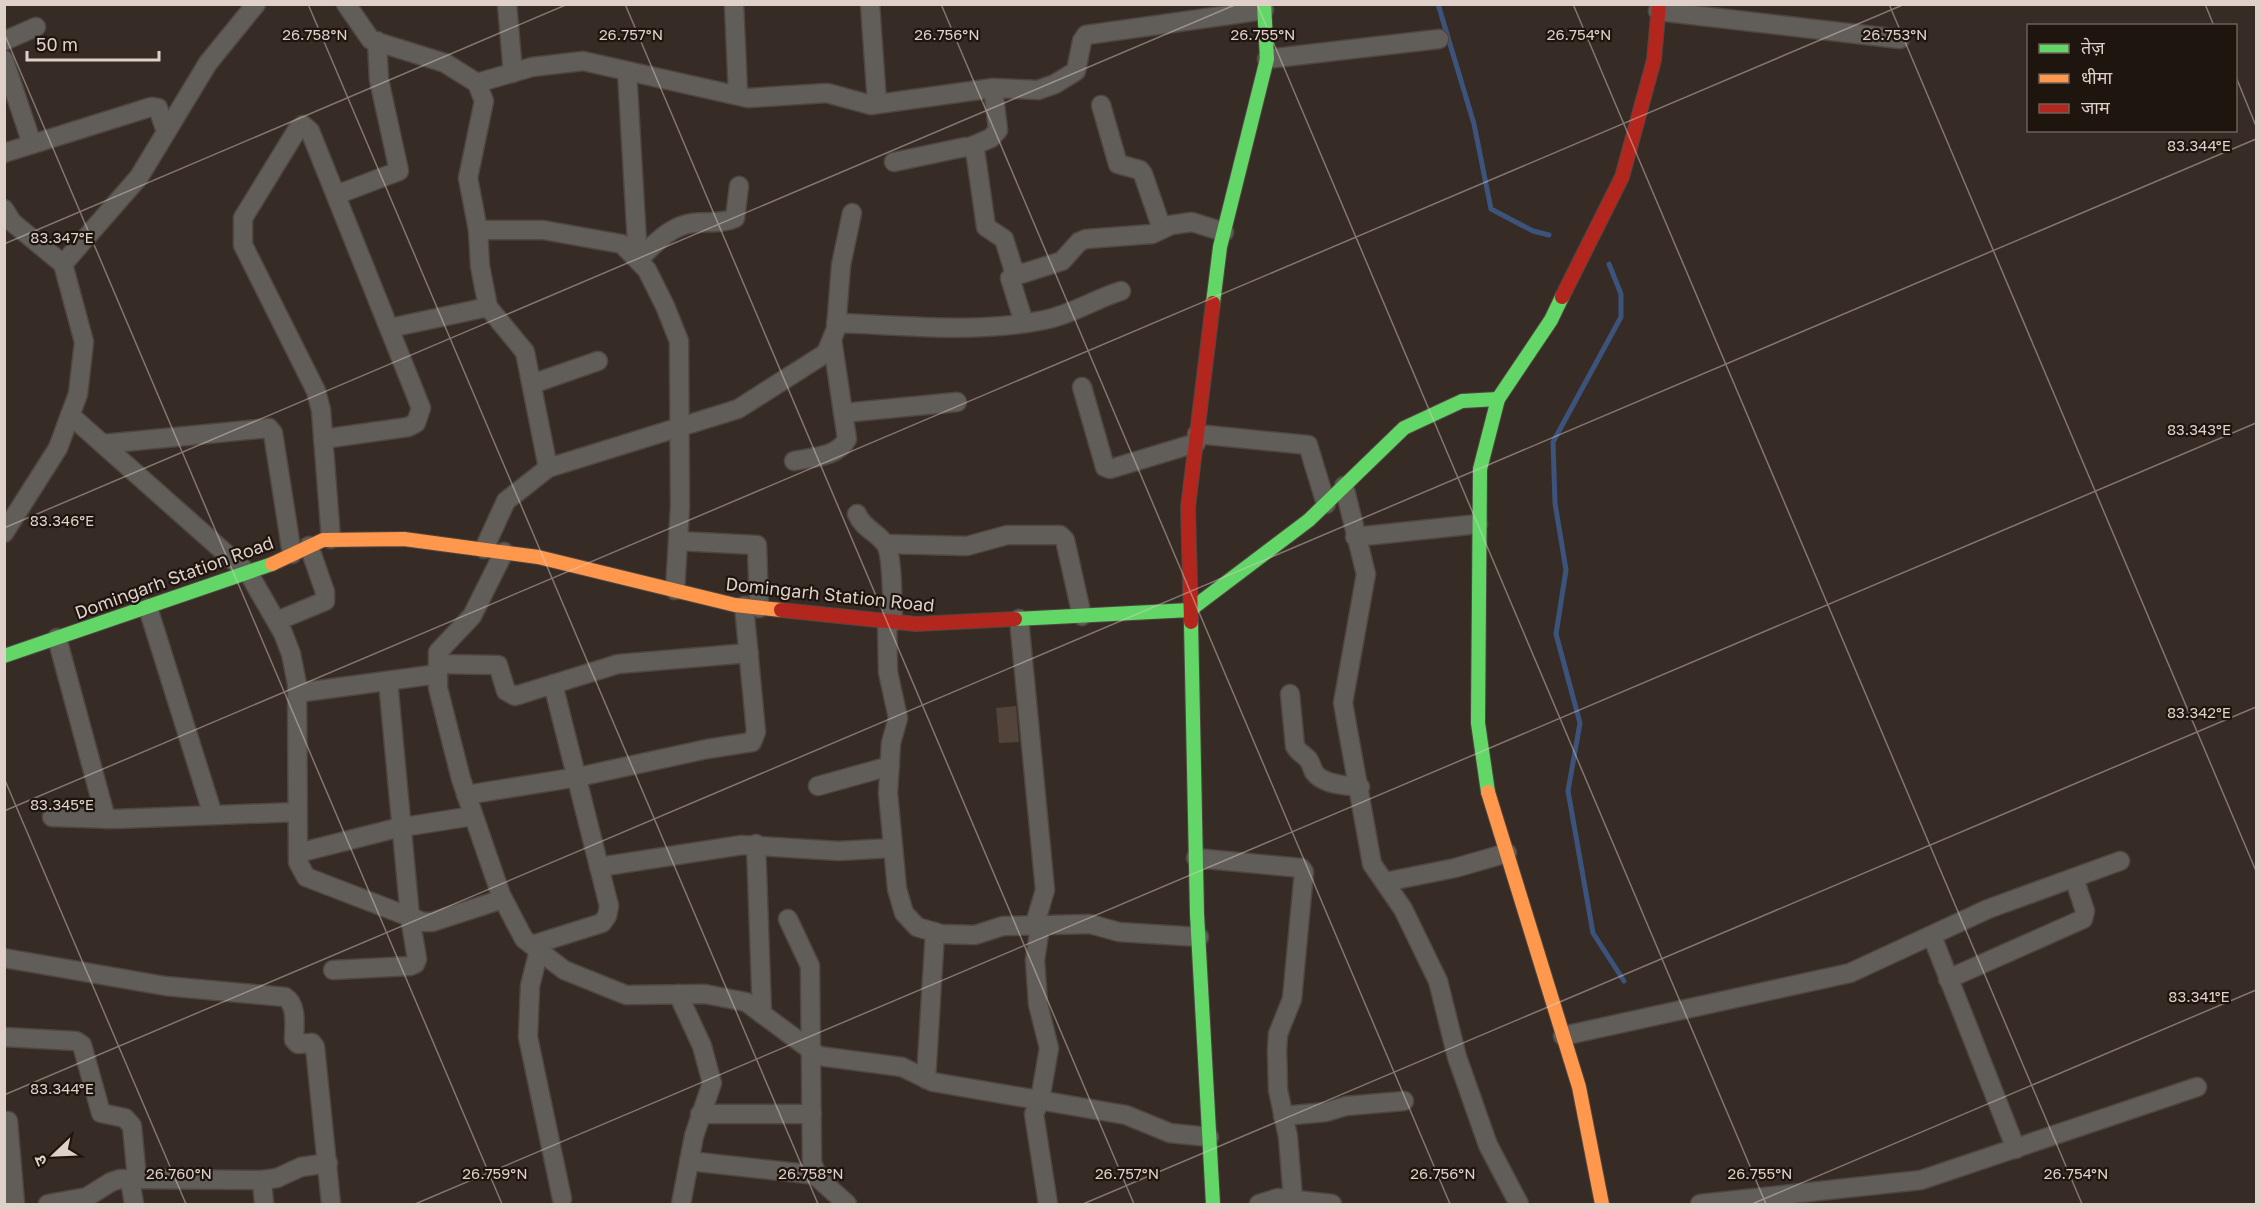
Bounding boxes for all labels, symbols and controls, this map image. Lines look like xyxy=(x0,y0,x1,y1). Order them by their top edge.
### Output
scale bar xyxy=(27,24,159,62)
legend xyxy=(2027,24,2237,132)
text: 26.758°N xyxy=(282,25,348,43)
text: 26.757°N xyxy=(599,25,663,43)
text: 26.756°N xyxy=(914,25,980,43)
text: 26.755°N xyxy=(1231,25,1295,43)
text: 26.754°N xyxy=(1547,25,1611,43)
text: 26.753°N xyxy=(1863,25,1927,43)
text: 50 m xyxy=(36,33,78,55)
text: तेज़ xyxy=(2081,36,2105,58)
text: धीमा xyxy=(2081,66,2112,88)
text: जाम xyxy=(2081,96,2111,118)
text: 83.344°E xyxy=(2167,136,2231,154)
text: 83.347°E xyxy=(30,228,94,246)
text: 83.343°E xyxy=(2167,420,2231,438)
text: 83.346°E xyxy=(30,511,94,529)
street label: Domingarh Station Road xyxy=(72,531,276,623)
street label: Domingarh Station Road xyxy=(724,572,936,616)
text: 83.342°E xyxy=(2167,703,2231,721)
text: 83.345°E xyxy=(30,795,94,813)
text: 83.341°E xyxy=(2168,987,2230,1005)
text: 83.344°E xyxy=(30,1079,94,1097)
north arrow xyxy=(24,1125,84,1185)
text: उ xyxy=(29,1152,51,1169)
text: 26.760°N xyxy=(146,1164,212,1182)
text: 26.759°N xyxy=(462,1164,528,1182)
text: 26.758°N xyxy=(778,1164,844,1182)
text: 26.757°N xyxy=(1095,1164,1159,1182)
text: 26.756°N xyxy=(1410,1164,1476,1182)
text: 26.755°N xyxy=(1728,1164,1792,1182)
text: 26.754°N xyxy=(2044,1164,2108,1182)

